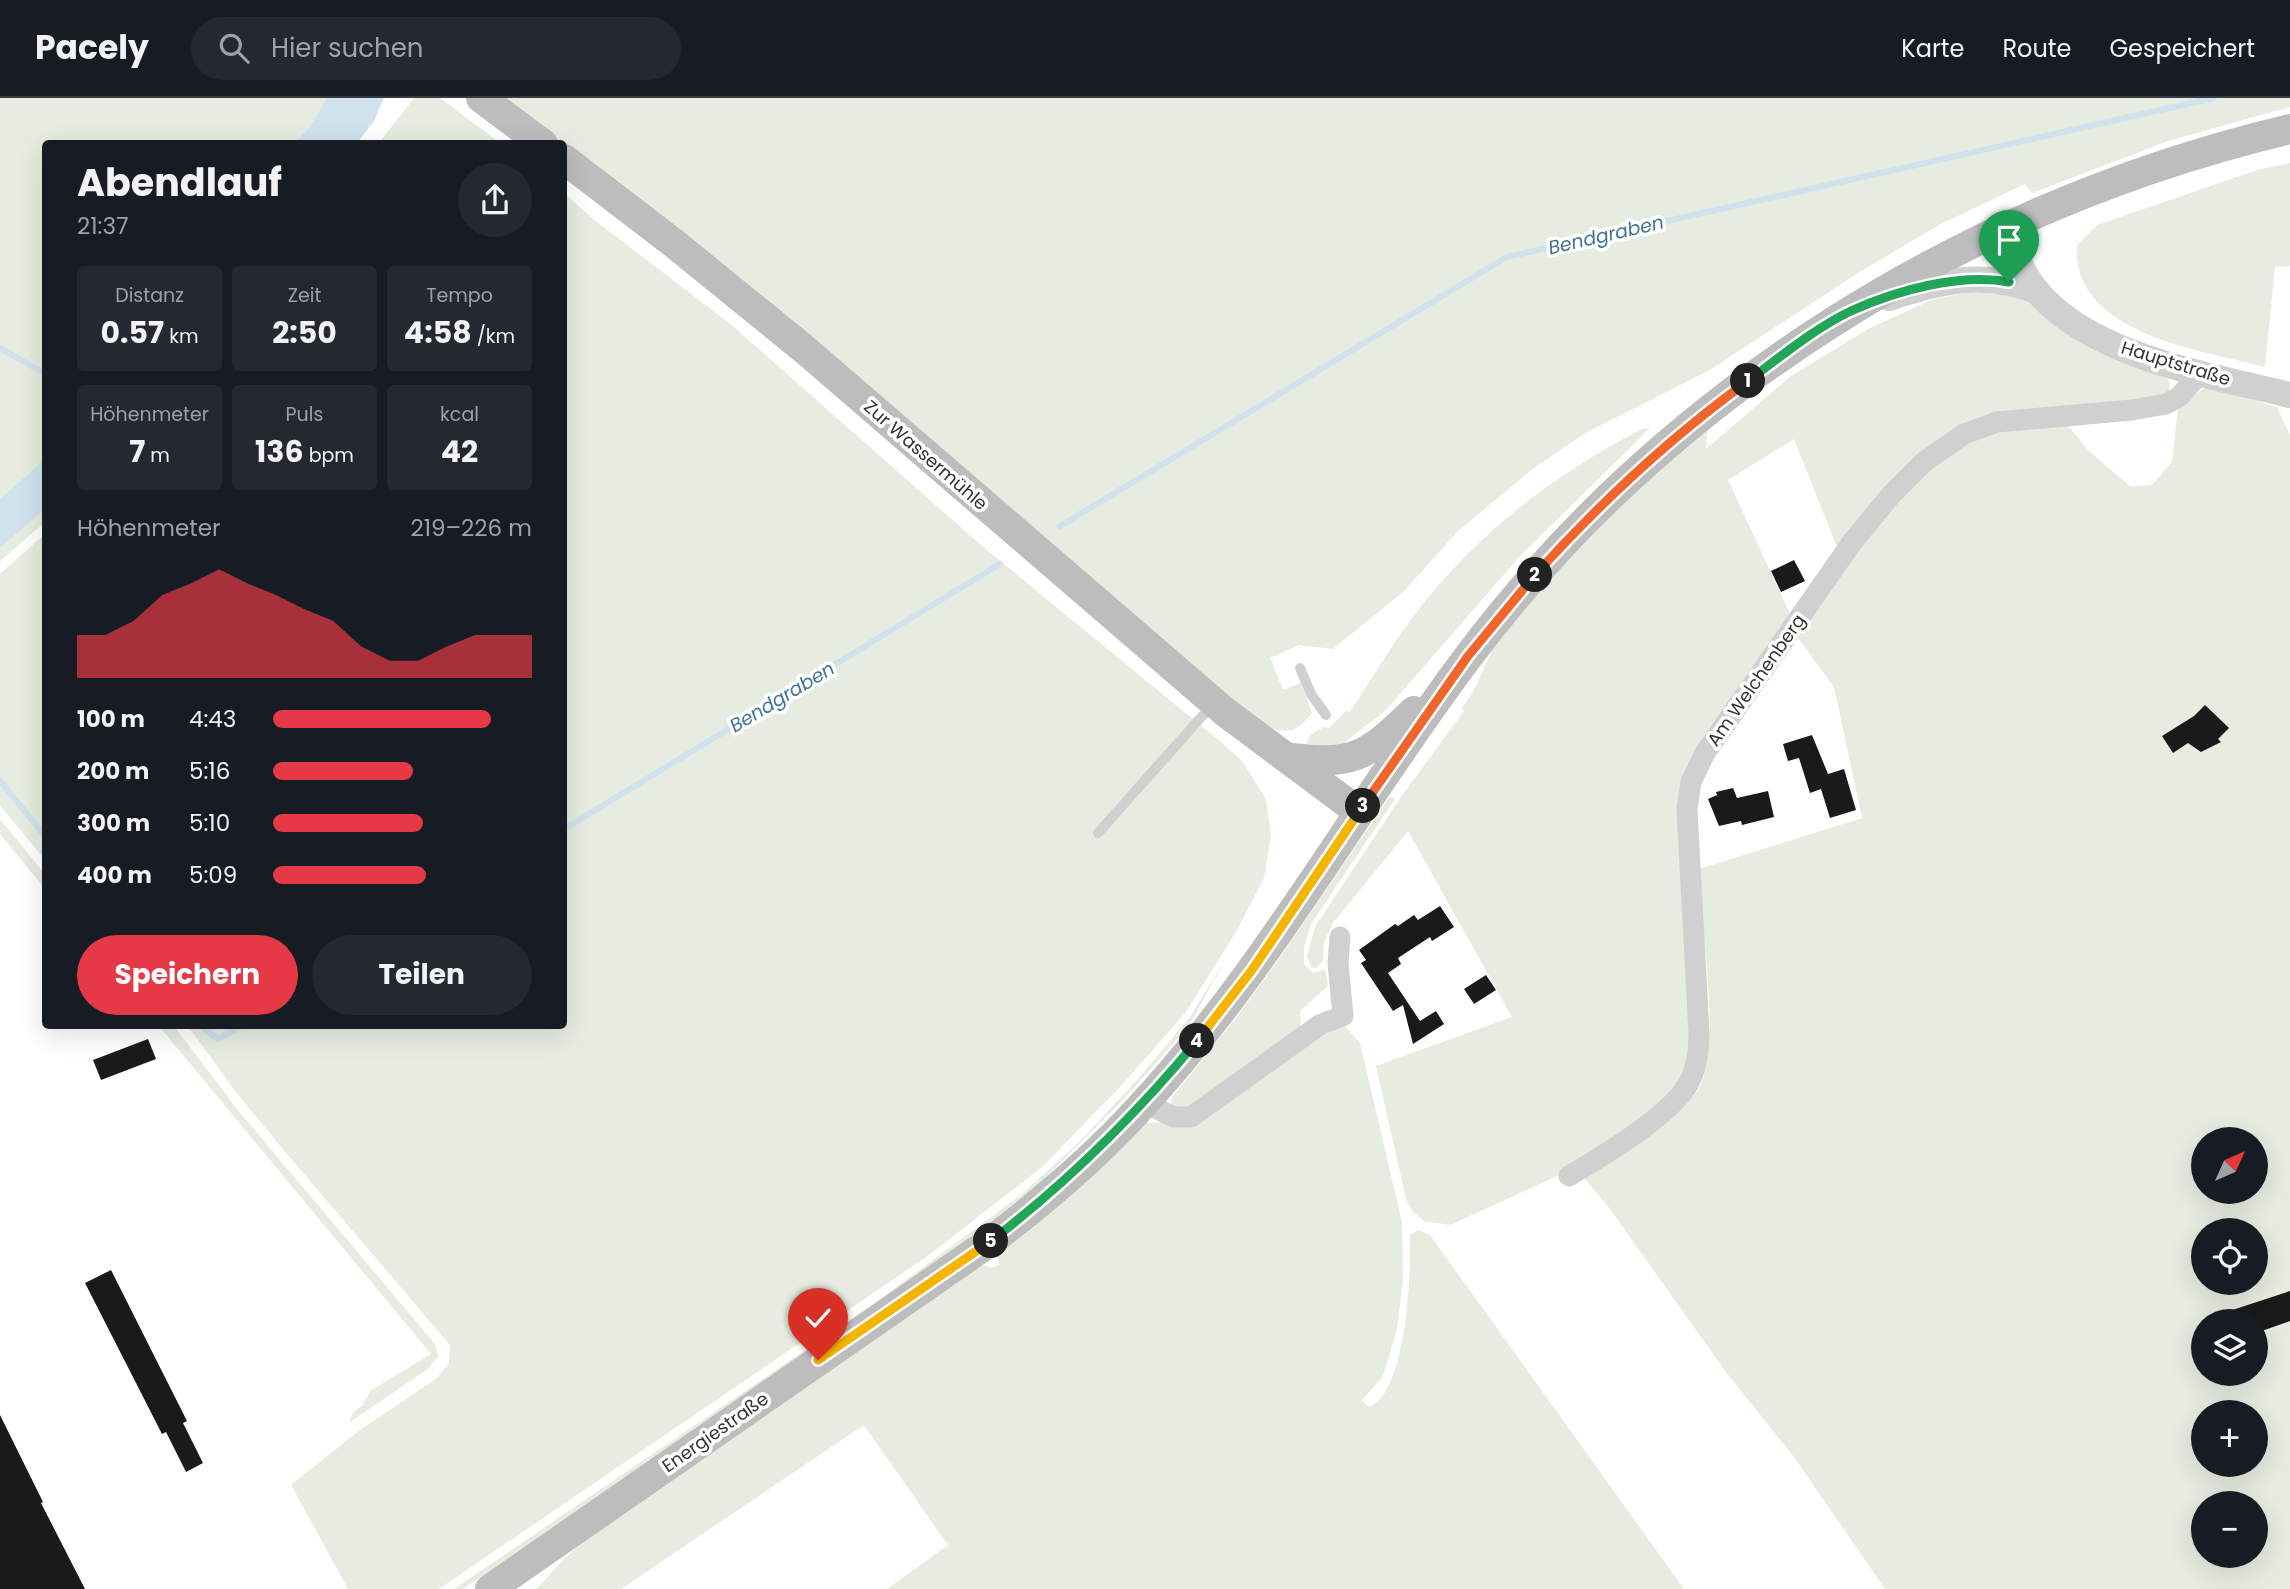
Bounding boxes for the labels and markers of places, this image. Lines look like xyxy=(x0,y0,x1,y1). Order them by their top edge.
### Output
pin xyxy=(1979,210,2039,282)
pin: 1 xyxy=(1730,364,1766,398)
pin: 2 xyxy=(1518,558,1552,592)
pin: 3 xyxy=(1346,788,1380,824)
pin: 4 xyxy=(1180,1024,1214,1058)
pin: 5 xyxy=(974,1224,1009,1258)
pin xyxy=(788,1288,848,1360)

